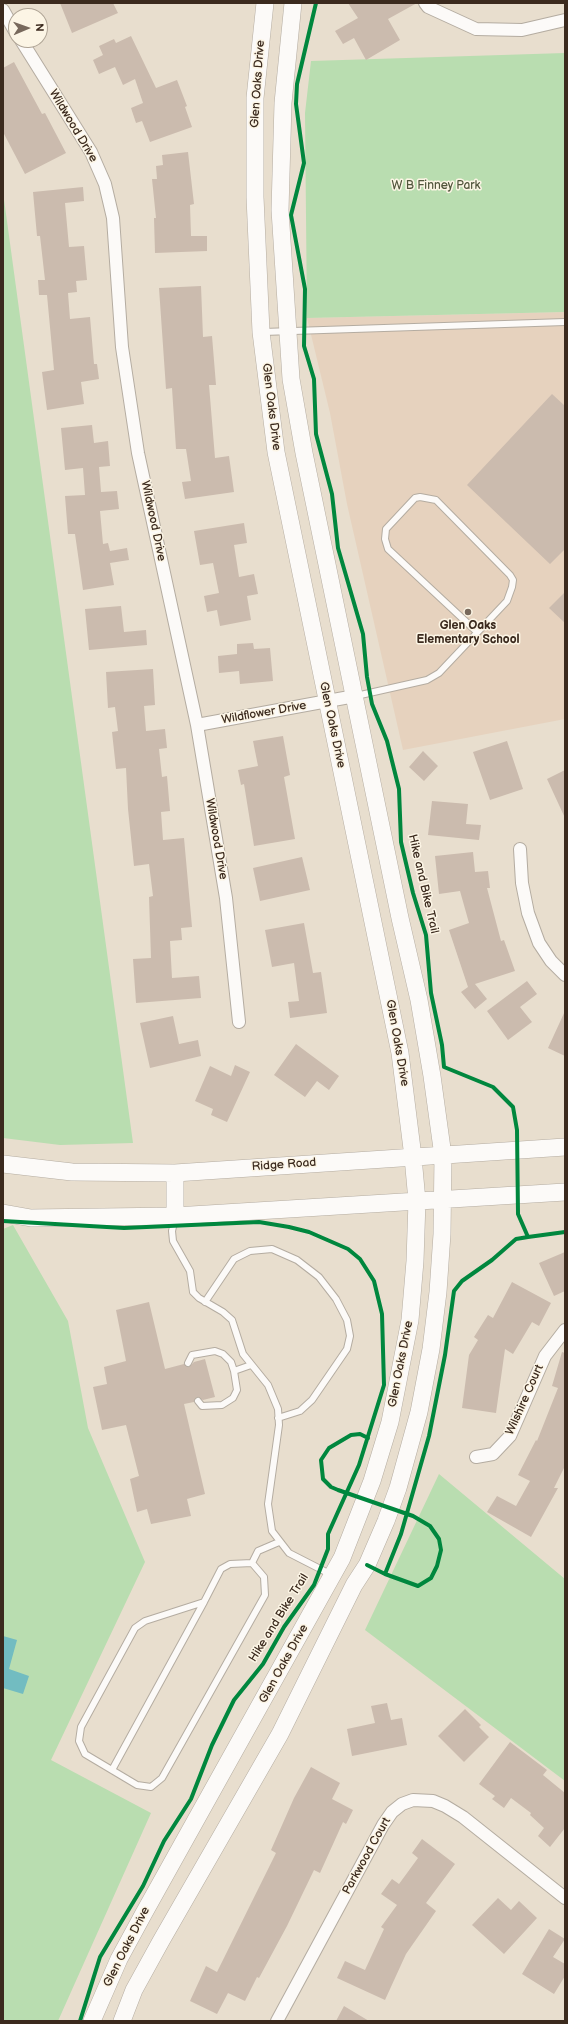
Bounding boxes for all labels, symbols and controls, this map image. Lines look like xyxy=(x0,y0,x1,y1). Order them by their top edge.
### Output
north arrow xyxy=(8,8,48,48)
text: N xyxy=(33,23,46,32)
street label: Glen Oaks Drive xyxy=(248,40,268,128)
street label: Wildwood Drive xyxy=(46,87,100,165)
park label: W B Finney Park xyxy=(392,179,480,193)
street label: Glen Oaks Drive xyxy=(259,363,283,451)
street label: Wildwood Drive xyxy=(137,479,169,563)
marker: Glen Oaks Elementary School xyxy=(463,607,473,617)
place label: Glen Oaks Elementary School xyxy=(416,619,520,647)
street label: Glen Oaks Drive xyxy=(316,681,348,769)
street label: Wildflower Drive xyxy=(220,698,308,728)
street label: Wildwood Drive xyxy=(202,797,230,881)
street label: Hike and Bike Trail xyxy=(405,833,441,935)
street label: Glen Oaks Drive xyxy=(382,999,412,1087)
street label: Ridge Road xyxy=(251,1156,317,1174)
street label: Glen Oaks Drive xyxy=(386,1320,416,1408)
street label: Wilshire Court xyxy=(503,1362,547,1438)
street label: Hike and Bike Trail xyxy=(246,1571,312,1665)
street label: Glen Oaks Drive xyxy=(256,1622,312,1706)
street label: Parkwood Court xyxy=(340,1815,394,1897)
street label: Glen Oaks Drive xyxy=(101,1905,153,1989)

